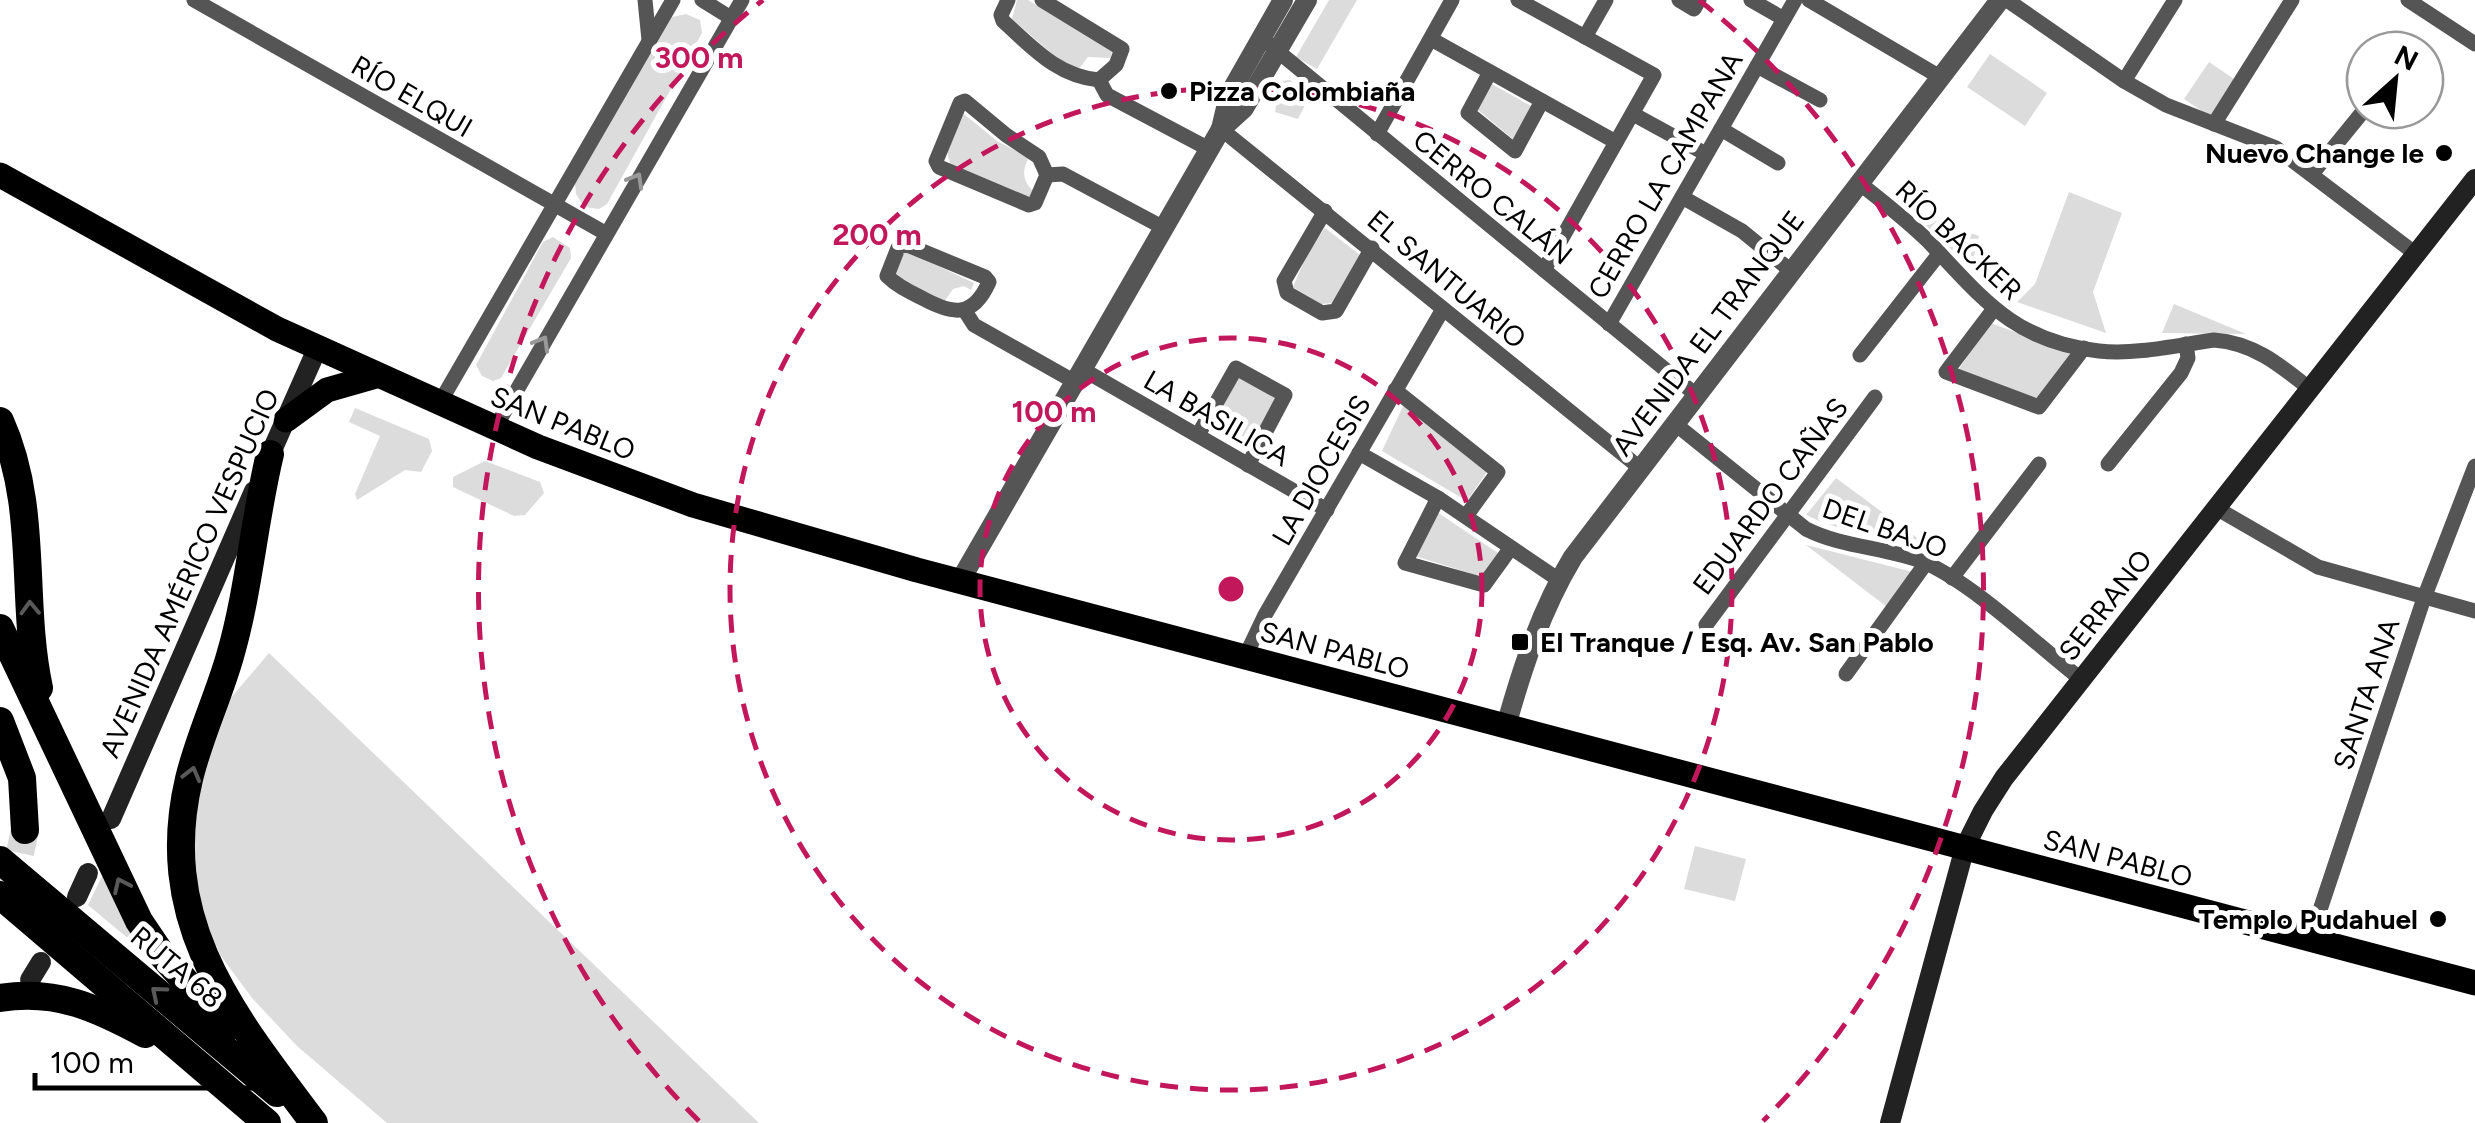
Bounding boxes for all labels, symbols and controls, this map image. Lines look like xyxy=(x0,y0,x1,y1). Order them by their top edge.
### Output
north arrow xyxy=(2345,30,2445,130)
text: N xyxy=(2389,38,2424,78)
text: 300 m xyxy=(655,39,743,76)
street label: CERRO LA CAMPANA xyxy=(1580,45,1750,305)
street label: RÍO ELQUI xyxy=(345,48,479,144)
place label: Pizza Colombiaña xyxy=(1189,74,1415,108)
marker: Pizza Colombiaña xyxy=(1158,80,1180,102)
street label: CERRO CALÁN xyxy=(1407,122,1579,272)
place label: Nuevo Change le xyxy=(2205,136,2424,170)
marker: Nuevo Change le xyxy=(2433,142,2455,164)
one-way arrow xyxy=(624,173,643,191)
street label: RÍO BACKER xyxy=(1889,173,2029,307)
street label: EL SANTUARIO xyxy=(1361,203,1533,355)
street label: AVENIDA EL TRANQUE xyxy=(1605,204,1811,462)
text: 200 m xyxy=(832,216,922,253)
one-way arrow xyxy=(530,336,550,354)
street label: LA BASILICA xyxy=(1138,363,1296,473)
street label: SAN PABLO xyxy=(486,379,640,467)
street label: AVENIDA AMÉRICO VESPUCIO xyxy=(92,383,286,763)
street label: LA DIOCESIS xyxy=(1264,389,1378,551)
street label: EDUARDO CAÑAS xyxy=(1685,391,1855,601)
text: 100 m xyxy=(1012,393,1096,430)
street label: DEL BAJO xyxy=(1818,491,1952,565)
street label: SERRANO xyxy=(2051,543,2159,667)
centre of rings xyxy=(1213,571,1249,607)
one-way arrow xyxy=(20,600,41,616)
street label: SAN PABLO xyxy=(1257,614,1413,686)
street label: SANTA ANA xyxy=(2326,614,2406,774)
place label: El Tranque / Esq. Av. San Pablo xyxy=(1540,625,1934,659)
marker: El Tranque / Esq. Av. San Pablo xyxy=(1509,631,1531,653)
one-way arrow xyxy=(180,766,201,783)
street label: SAN PABLO xyxy=(2040,822,2196,894)
one-way arrow xyxy=(113,877,133,895)
place label: Templo Pudahuel xyxy=(2198,902,2418,936)
marker: Templo Pudahuel xyxy=(2427,908,2449,930)
street label: RUTA 68 xyxy=(124,919,230,1015)
one-way arrow xyxy=(151,987,169,1005)
scale bar xyxy=(35,1028,285,1090)
text: 100 m xyxy=(50,1044,134,1081)

